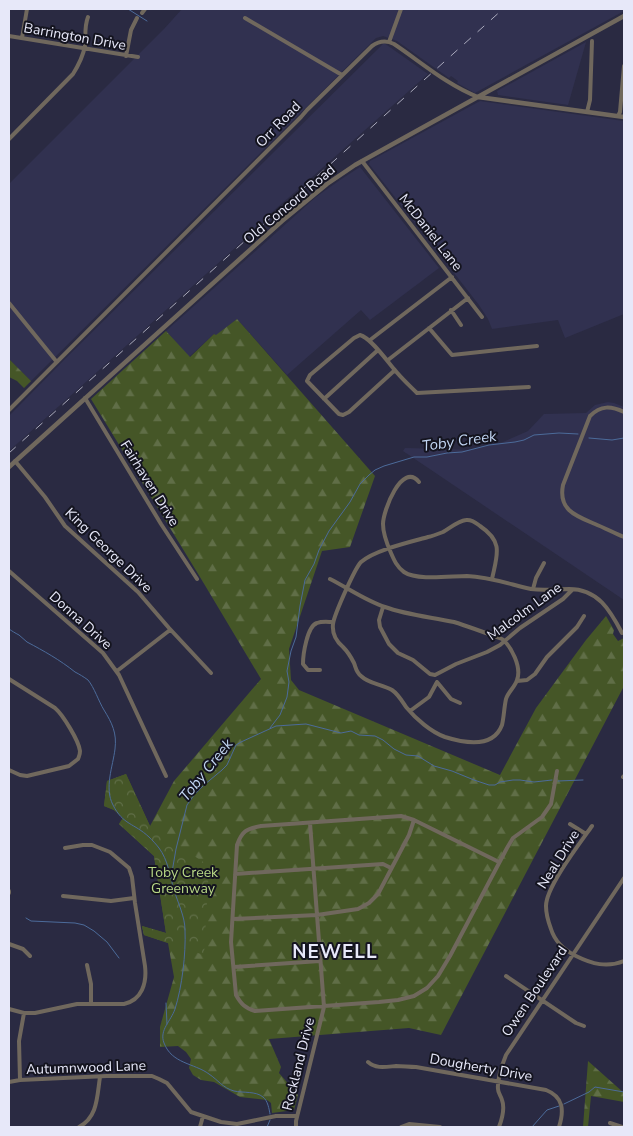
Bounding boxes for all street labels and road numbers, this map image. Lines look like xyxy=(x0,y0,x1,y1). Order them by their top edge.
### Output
street label: Barrington Drive xyxy=(22,18,128,55)
street label: Orr Road xyxy=(252,97,305,151)
street label: Old Concord Road xyxy=(239,160,339,249)
street label: McDaniel Lane xyxy=(394,190,467,275)
street label: Fairhaven Drive xyxy=(116,437,184,530)
street label: King George Drive xyxy=(61,504,156,597)
street label: Malcolm Lane xyxy=(483,578,565,645)
street label: Donna Drive xyxy=(45,587,116,654)
street label: Neal Drive xyxy=(533,826,584,892)
street label: Owen Boulevard xyxy=(497,942,572,1040)
street label: Rockland Drive xyxy=(278,1016,319,1112)
street label: Dougherty Drive xyxy=(428,1049,534,1086)
street label: Autumnwood Lane xyxy=(26,1056,146,1079)

